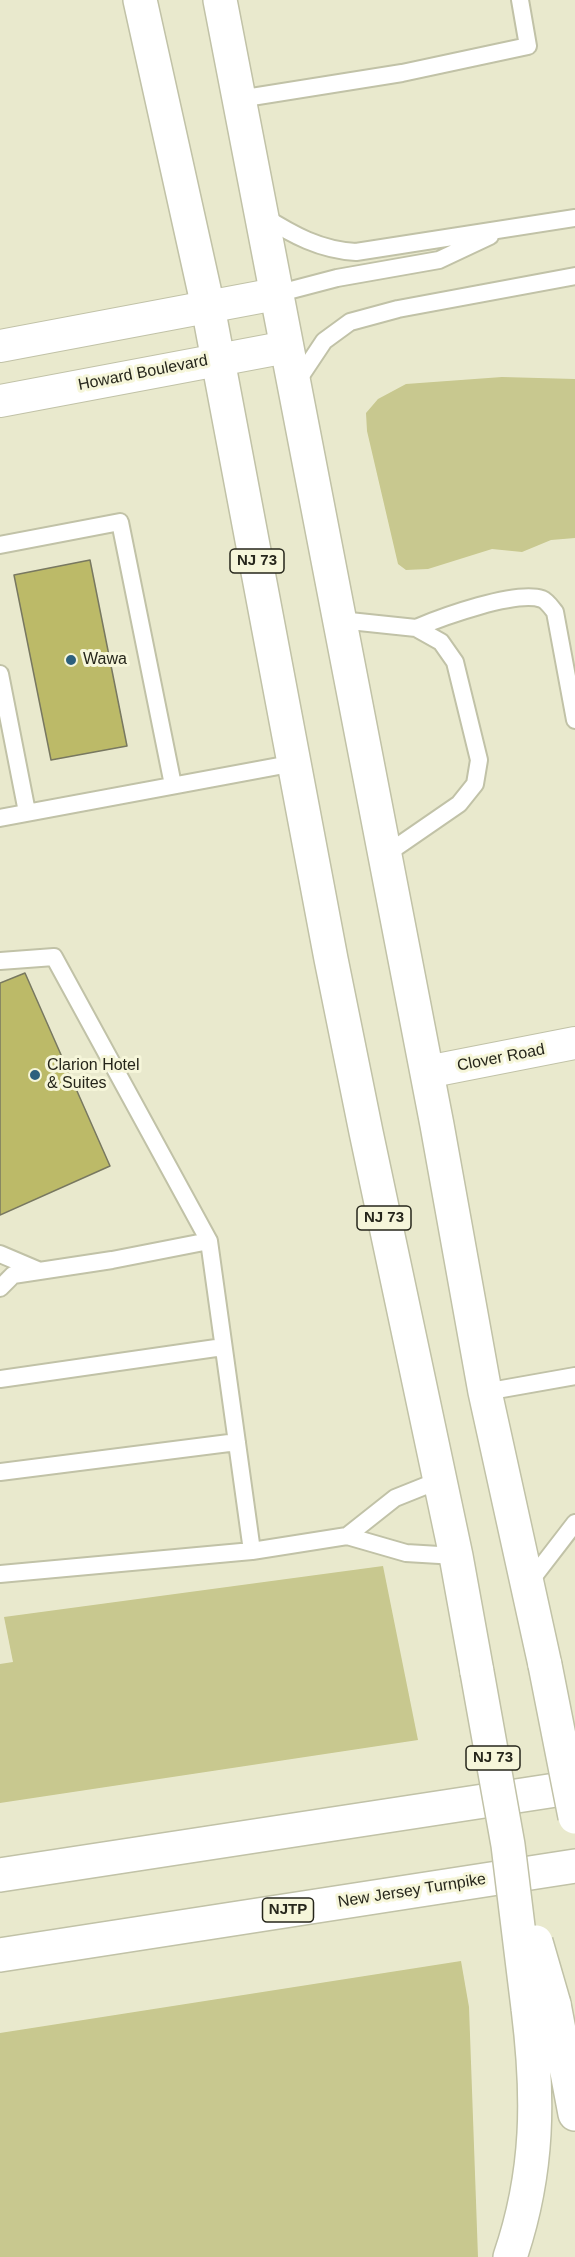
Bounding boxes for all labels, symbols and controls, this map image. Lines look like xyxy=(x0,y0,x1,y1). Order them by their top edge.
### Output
street label: Howard Boulevard xyxy=(77,351,209,395)
road number: NJ 73 xyxy=(230,549,284,573)
place label: Wawa xyxy=(83,650,127,670)
marker: Wawa xyxy=(64,653,78,667)
street label: Clover Road xyxy=(456,1040,546,1076)
place label: Clarion Hotel & Suites xyxy=(47,1056,139,1094)
marker: Clarion Hotel & Suites xyxy=(28,1068,42,1082)
road number: NJ 73 xyxy=(357,1206,411,1230)
road number: NJ 73 xyxy=(466,1746,520,1770)
street label: New Jersey Turnpike xyxy=(337,1870,487,1912)
road number: NJTP xyxy=(262,1898,314,1922)

